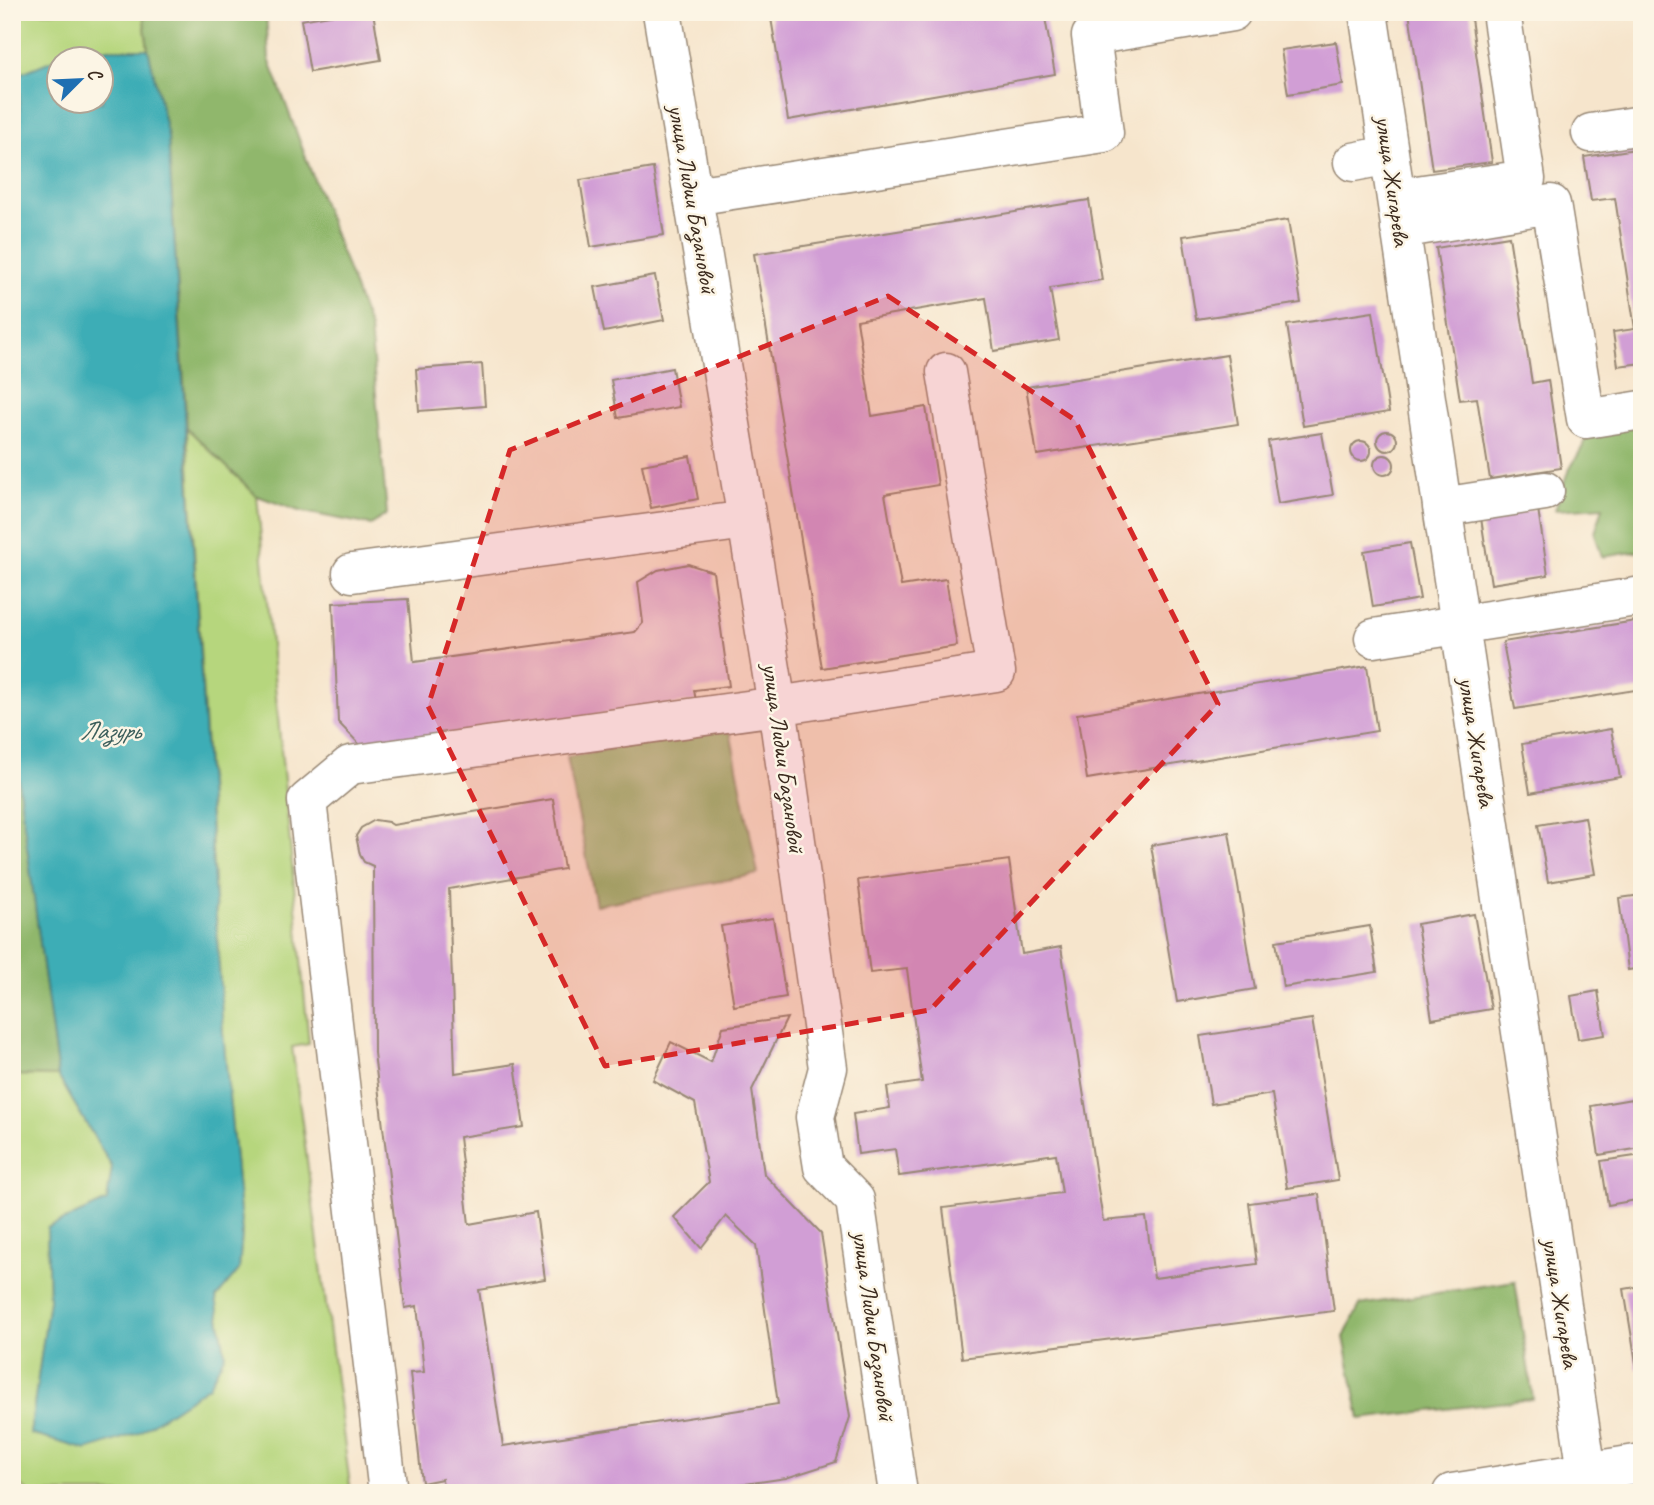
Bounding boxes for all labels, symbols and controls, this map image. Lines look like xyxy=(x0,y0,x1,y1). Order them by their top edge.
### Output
north arrow xyxy=(46,46,116,116)
text: С xyxy=(82,64,109,85)
street label: улица Лидии Базановой xyxy=(660,100,725,298)
street label: улица Жигарева xyxy=(1369,112,1417,249)
street label: улица Лидии Базановой xyxy=(755,659,812,857)
street label: улица Жигарева xyxy=(1452,673,1502,810)
water label: Лазурь xyxy=(80,714,143,747)
street label: улица Лидии Базановой xyxy=(845,1227,902,1425)
street label: улица Жигарева xyxy=(1536,1234,1586,1371)

